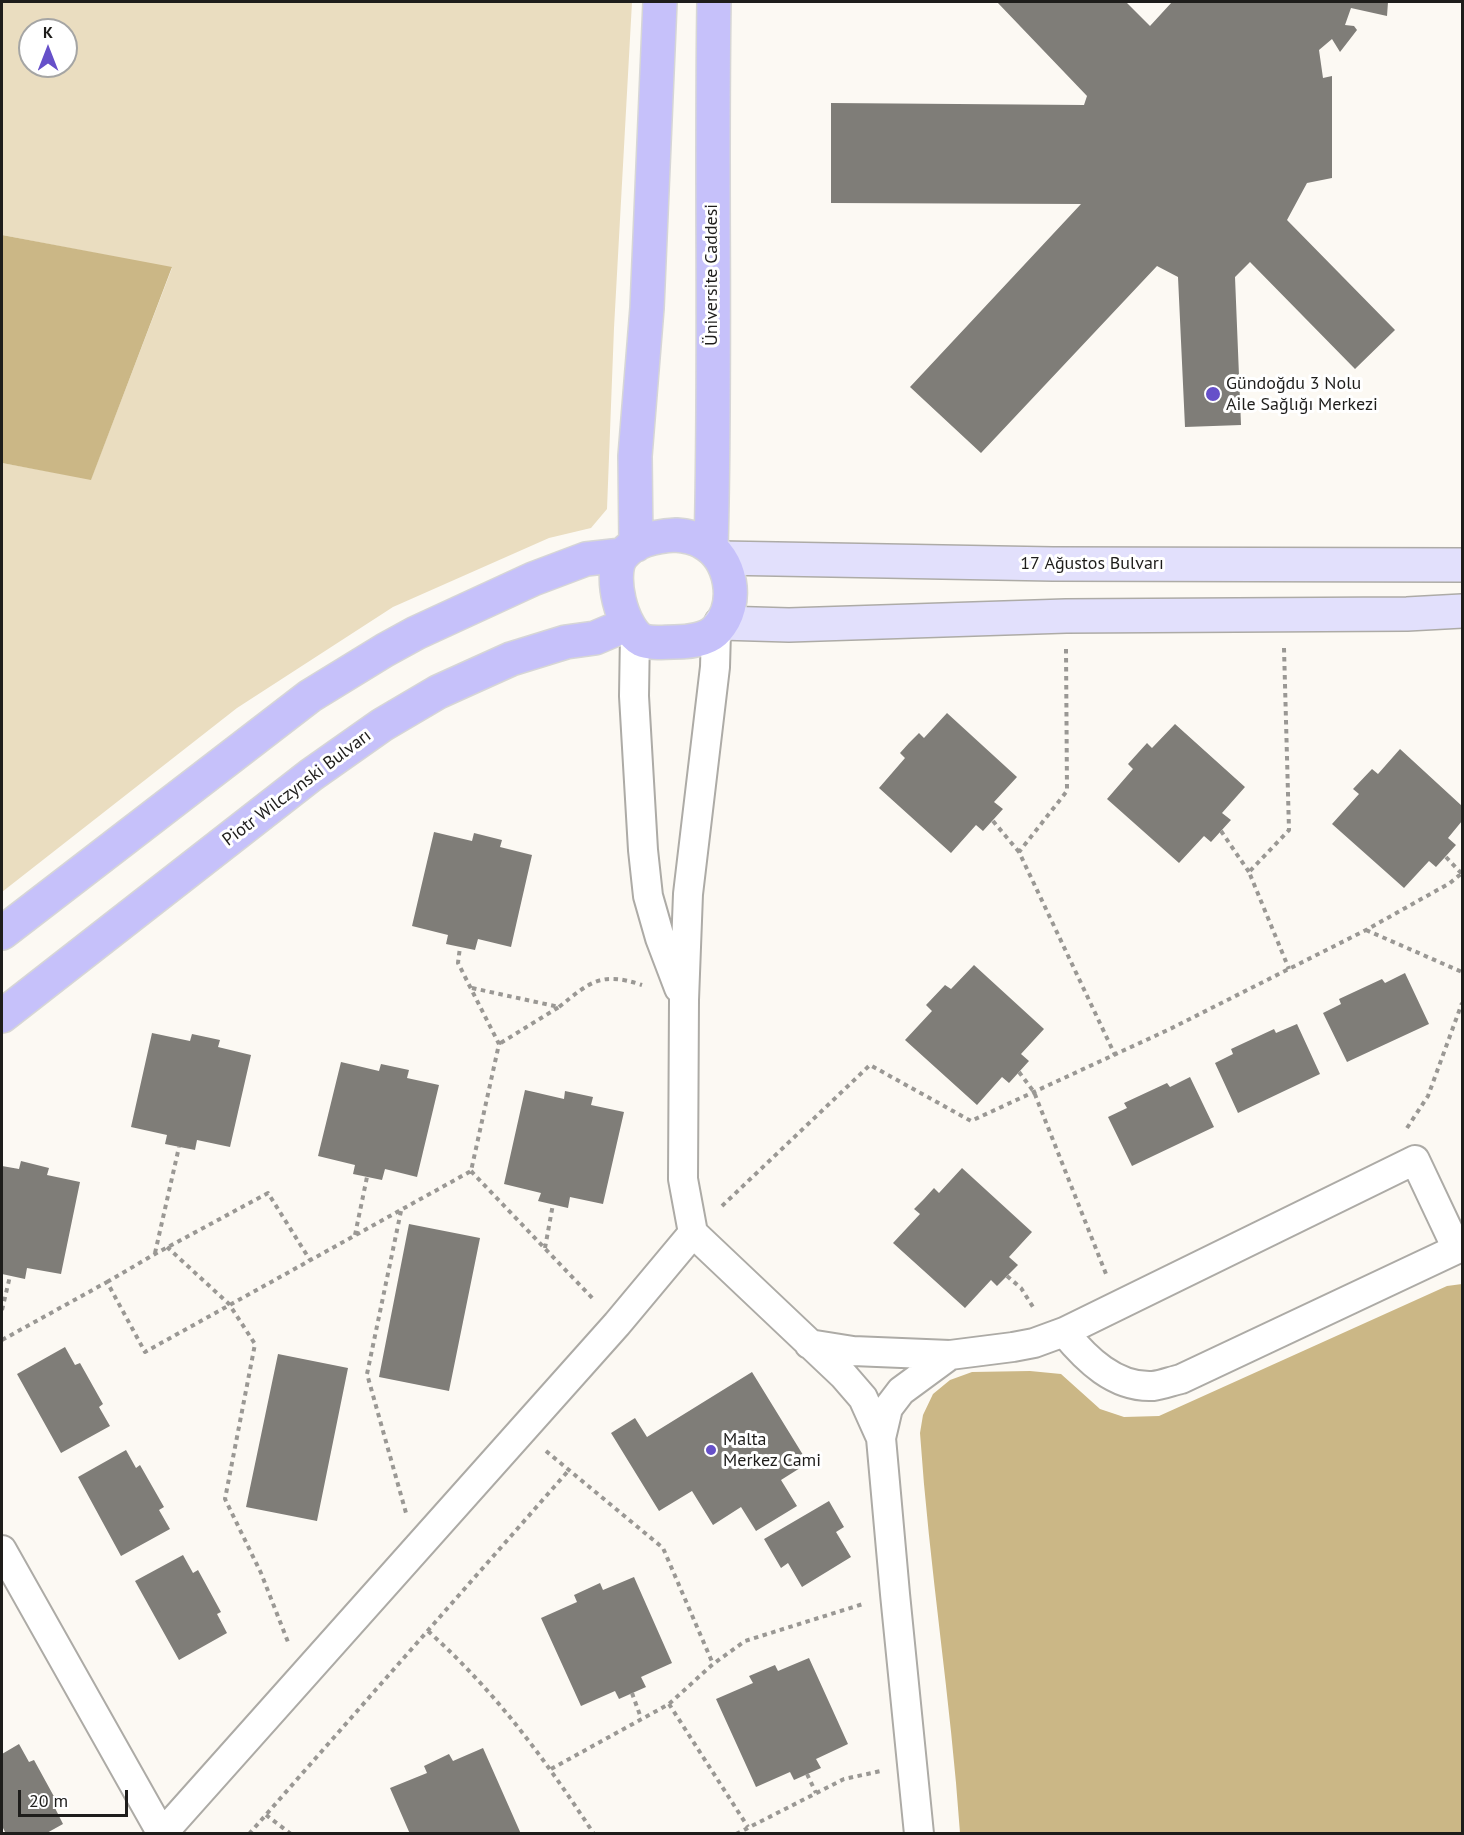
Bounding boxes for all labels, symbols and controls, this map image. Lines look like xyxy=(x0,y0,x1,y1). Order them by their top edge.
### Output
north arrow xyxy=(18,18,78,78)
text: K xyxy=(43,22,53,42)
street label: Üniversite Caddesi xyxy=(701,204,723,346)
place label: Gündoğdu 3 Nolu Aile Sağlığı Merkezi xyxy=(1226,373,1378,416)
marker: Gündoğdu 3 Nolu Aile Sağlığı Merkezi xyxy=(1204,385,1222,403)
street label: 17 Ağustos Bulvarı xyxy=(1020,553,1164,575)
street label: Piotr Wilczynski Bulvarı xyxy=(218,725,376,851)
place label: Malta Merkez Cami xyxy=(723,1429,821,1472)
marker: Malta Merkez Cami xyxy=(704,1443,718,1457)
scale bar xyxy=(21,1778,130,1816)
text: 20 m xyxy=(29,1789,68,1812)

